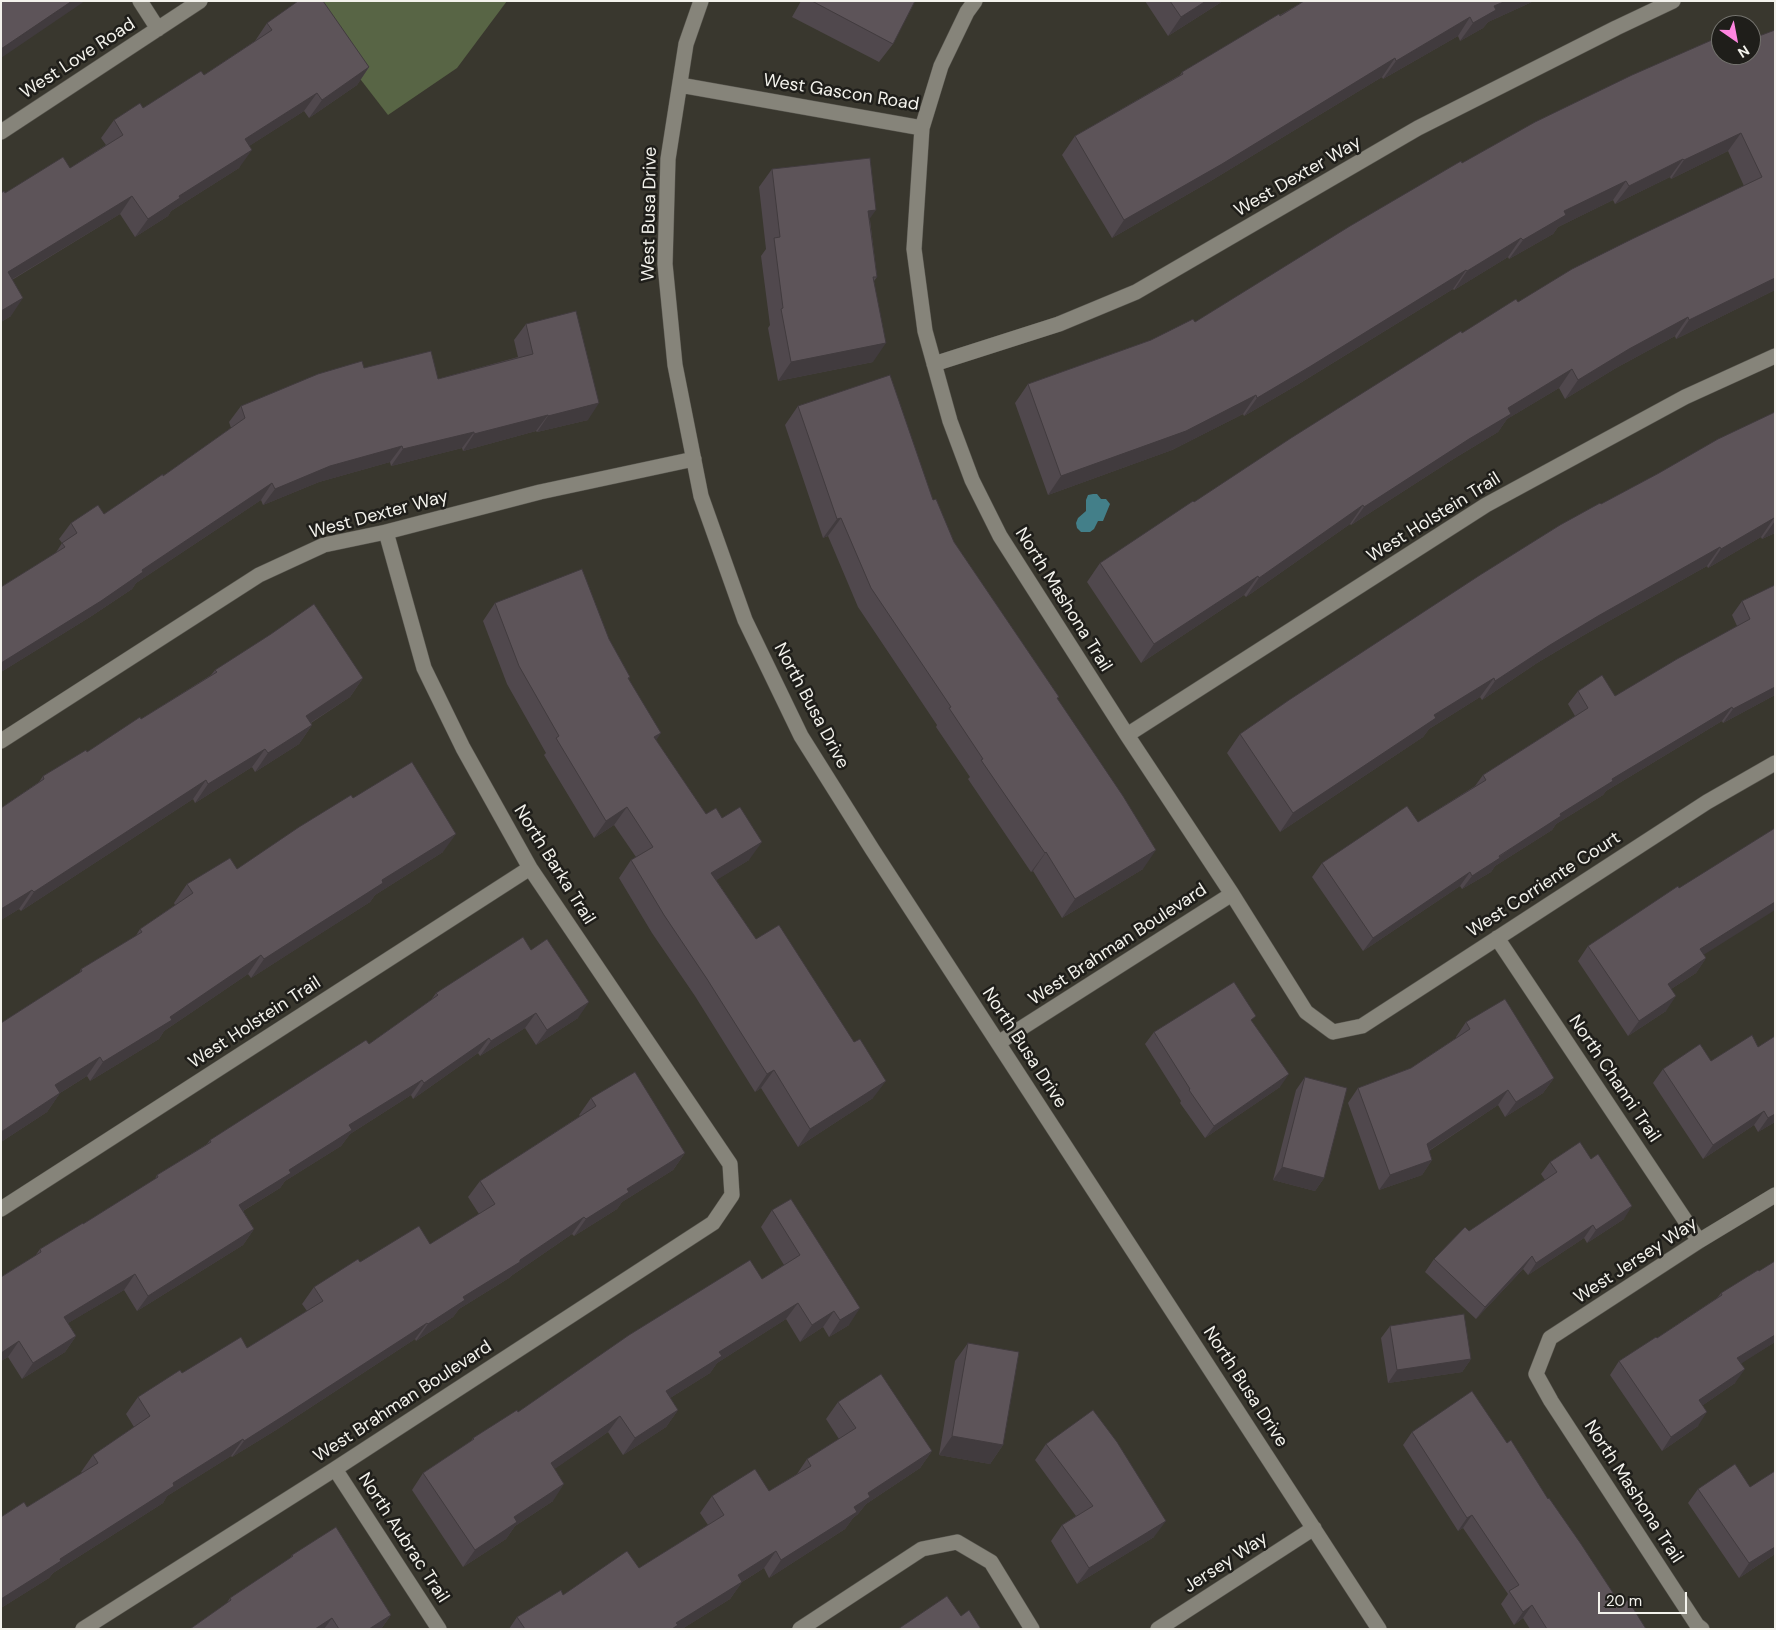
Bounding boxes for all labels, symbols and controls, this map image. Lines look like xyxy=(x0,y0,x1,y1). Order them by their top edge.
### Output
street label: West Love Road xyxy=(17,14,139,104)
north arrow xyxy=(1711,15,1761,65)
text: N xyxy=(1734,41,1753,62)
street label: West Gascon Road xyxy=(761,70,921,116)
street label: West Dexter Way xyxy=(1231,132,1365,222)
street label: West Busa Drive xyxy=(638,147,662,281)
street label: West Holstein Trail xyxy=(1363,468,1505,568)
street label: West Dexter Way xyxy=(307,486,451,544)
street label: North Mashona Trail xyxy=(1010,524,1116,676)
street label: North Busa Drive xyxy=(769,639,853,773)
street label: North Barka Trail xyxy=(509,801,599,929)
street label: West Corriente Court xyxy=(1463,827,1625,943)
street label: West Brahman Boulevard xyxy=(1025,879,1211,1011)
street label: West Holstein Trail xyxy=(185,972,325,1074)
street label: North Busa Drive xyxy=(977,984,1071,1112)
street label: North Channi Trail xyxy=(1563,1011,1665,1147)
street label: West Jersey Way xyxy=(1570,1213,1702,1309)
street label: North Busa Drive xyxy=(1198,1323,1292,1451)
street label: West Brahman Boulevard xyxy=(310,1336,496,1468)
street label: North Mashona Trail xyxy=(1579,1417,1687,1567)
street label: North Aubrac Trail xyxy=(353,1469,453,1607)
street label: Jersey Way xyxy=(1180,1528,1272,1598)
scale bar xyxy=(1601,1582,1690,1614)
text: 20 m xyxy=(1606,1591,1642,1611)

